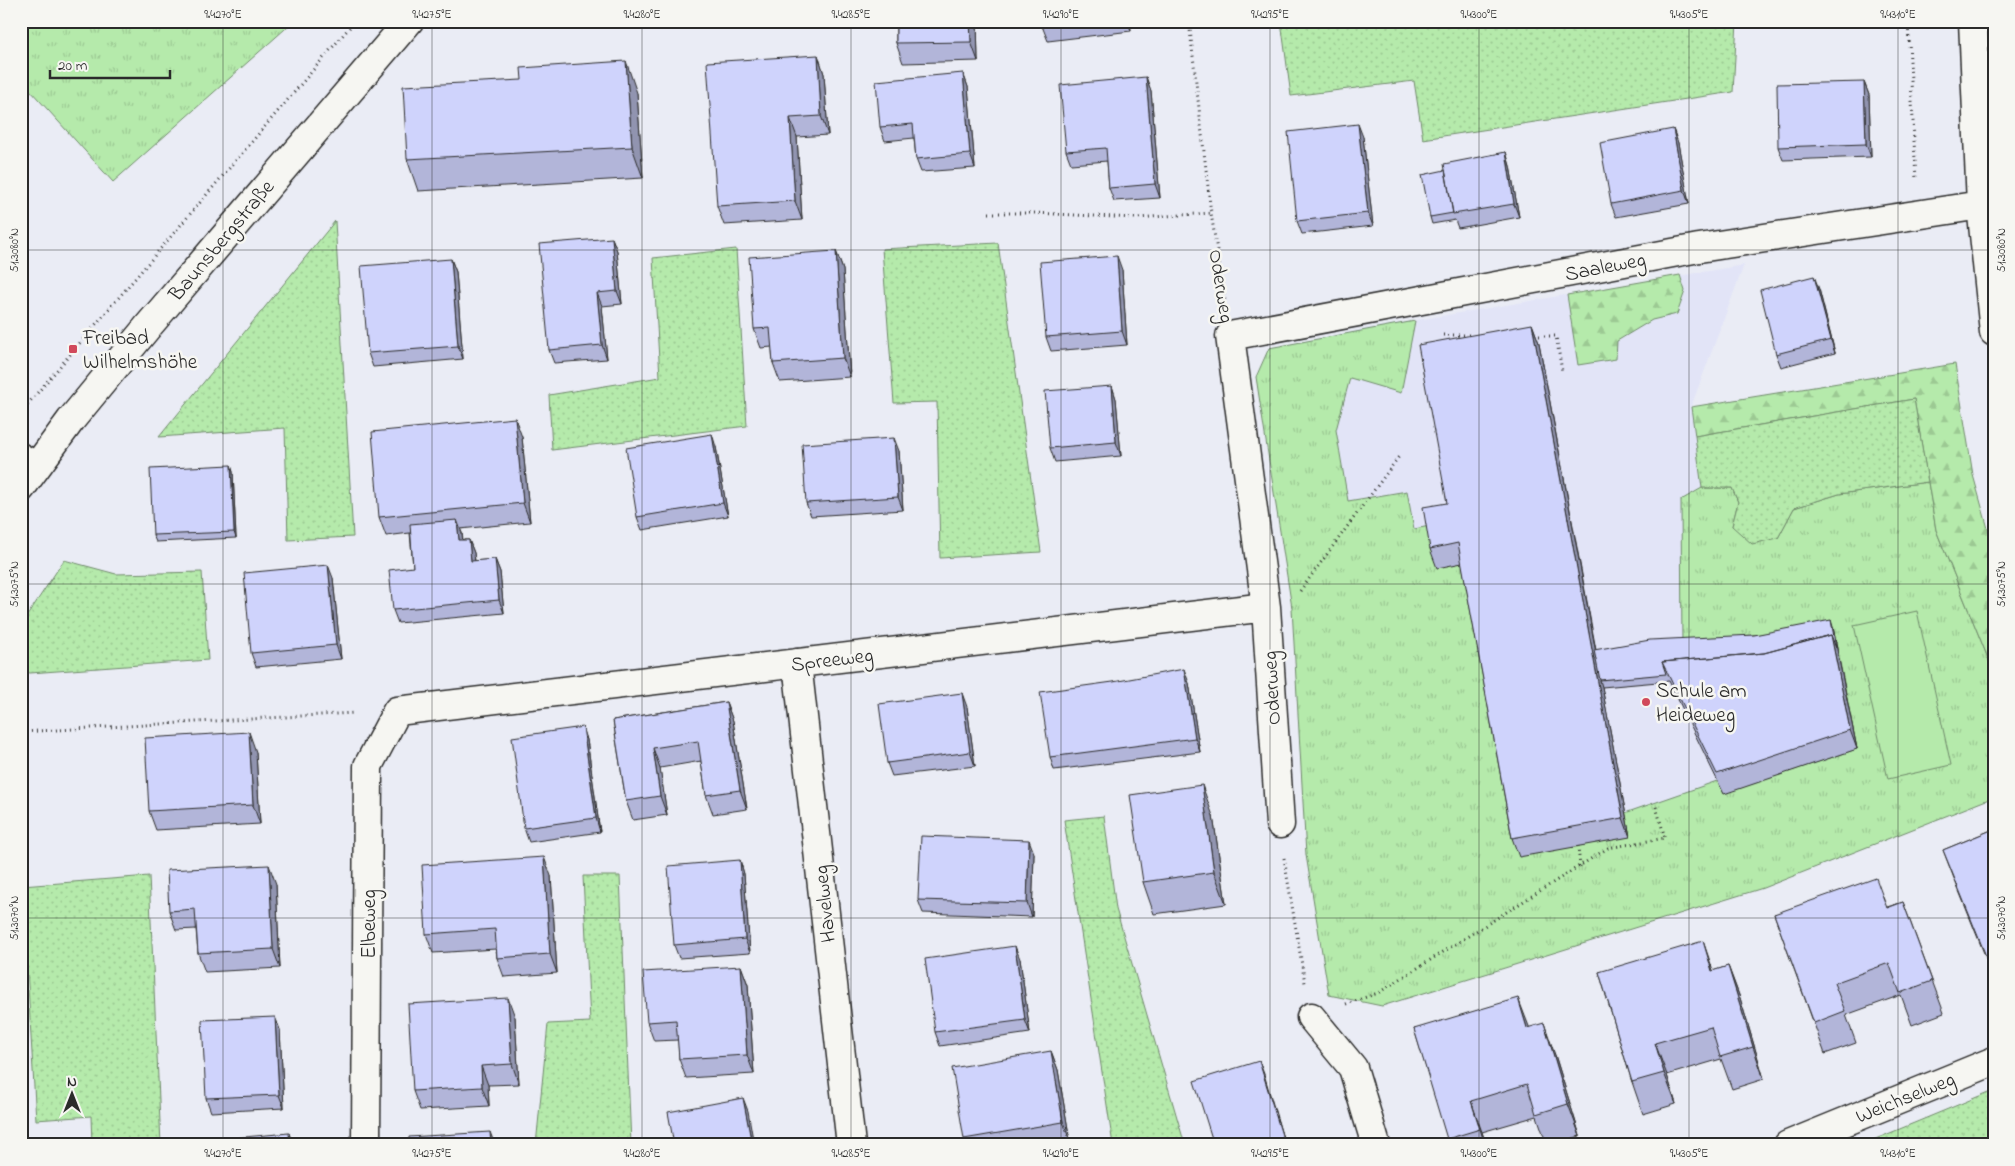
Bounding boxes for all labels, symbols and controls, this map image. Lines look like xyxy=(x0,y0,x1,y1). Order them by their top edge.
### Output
text: 9.4270°E xyxy=(204,6,242,24)
text: 9.4275°E xyxy=(412,6,452,24)
text: 9.4280°E xyxy=(623,6,661,24)
text: 9.4285°E xyxy=(832,6,870,24)
text: 9.4290°E xyxy=(1043,6,1079,24)
text: 9.4295°E xyxy=(1251,6,1289,24)
text: 9.4300°E xyxy=(1461,6,1497,24)
text: 9.4305°E xyxy=(1670,6,1708,24)
text: 9.4310°E xyxy=(1880,6,1916,24)
scale bar xyxy=(50,48,170,80)
text: 20 m xyxy=(58,55,88,77)
street label: Baunsbergstraße xyxy=(162,173,284,311)
text: 51.3080°N xyxy=(6,228,24,272)
text: 51.3080°N xyxy=(1993,228,2011,272)
street label: Saaleweg xyxy=(1562,245,1649,292)
street label: Oderweg xyxy=(1197,247,1241,326)
place label: Freibad Wilhelmshöhe xyxy=(82,324,198,378)
marker: Freibad Wilhelmshöhe xyxy=(67,343,79,355)
text: 51.3075°N xyxy=(6,561,24,607)
text: 51.3075°N xyxy=(1993,561,2011,607)
street label: Spreeweg xyxy=(789,641,875,683)
street label: Oderweg xyxy=(1256,650,1292,726)
place label: Schule am Heideweg xyxy=(1656,677,1747,733)
marker: Schule am Heideweg xyxy=(1640,696,1652,708)
street label: Havelweg xyxy=(807,863,847,944)
street label: Elbeweg xyxy=(355,889,387,959)
text: 51.3070°N xyxy=(6,896,24,940)
text: 51.3070°N xyxy=(1993,896,2011,940)
street label: Weichselweg xyxy=(1851,1065,1961,1134)
north arrow xyxy=(48,1068,98,1118)
text: N xyxy=(67,1072,77,1093)
text: 9.4270°E xyxy=(204,1145,242,1163)
text: 9.4275°E xyxy=(412,1145,452,1163)
text: 9.4280°E xyxy=(623,1145,661,1163)
text: 9.4285°E xyxy=(832,1145,870,1163)
text: 9.4290°E xyxy=(1043,1145,1079,1163)
text: 9.4295°E xyxy=(1251,1145,1289,1163)
text: 9.4300°E xyxy=(1461,1145,1497,1163)
text: 9.4305°E xyxy=(1670,1145,1708,1163)
text: 9.4310°E xyxy=(1880,1145,1916,1163)

